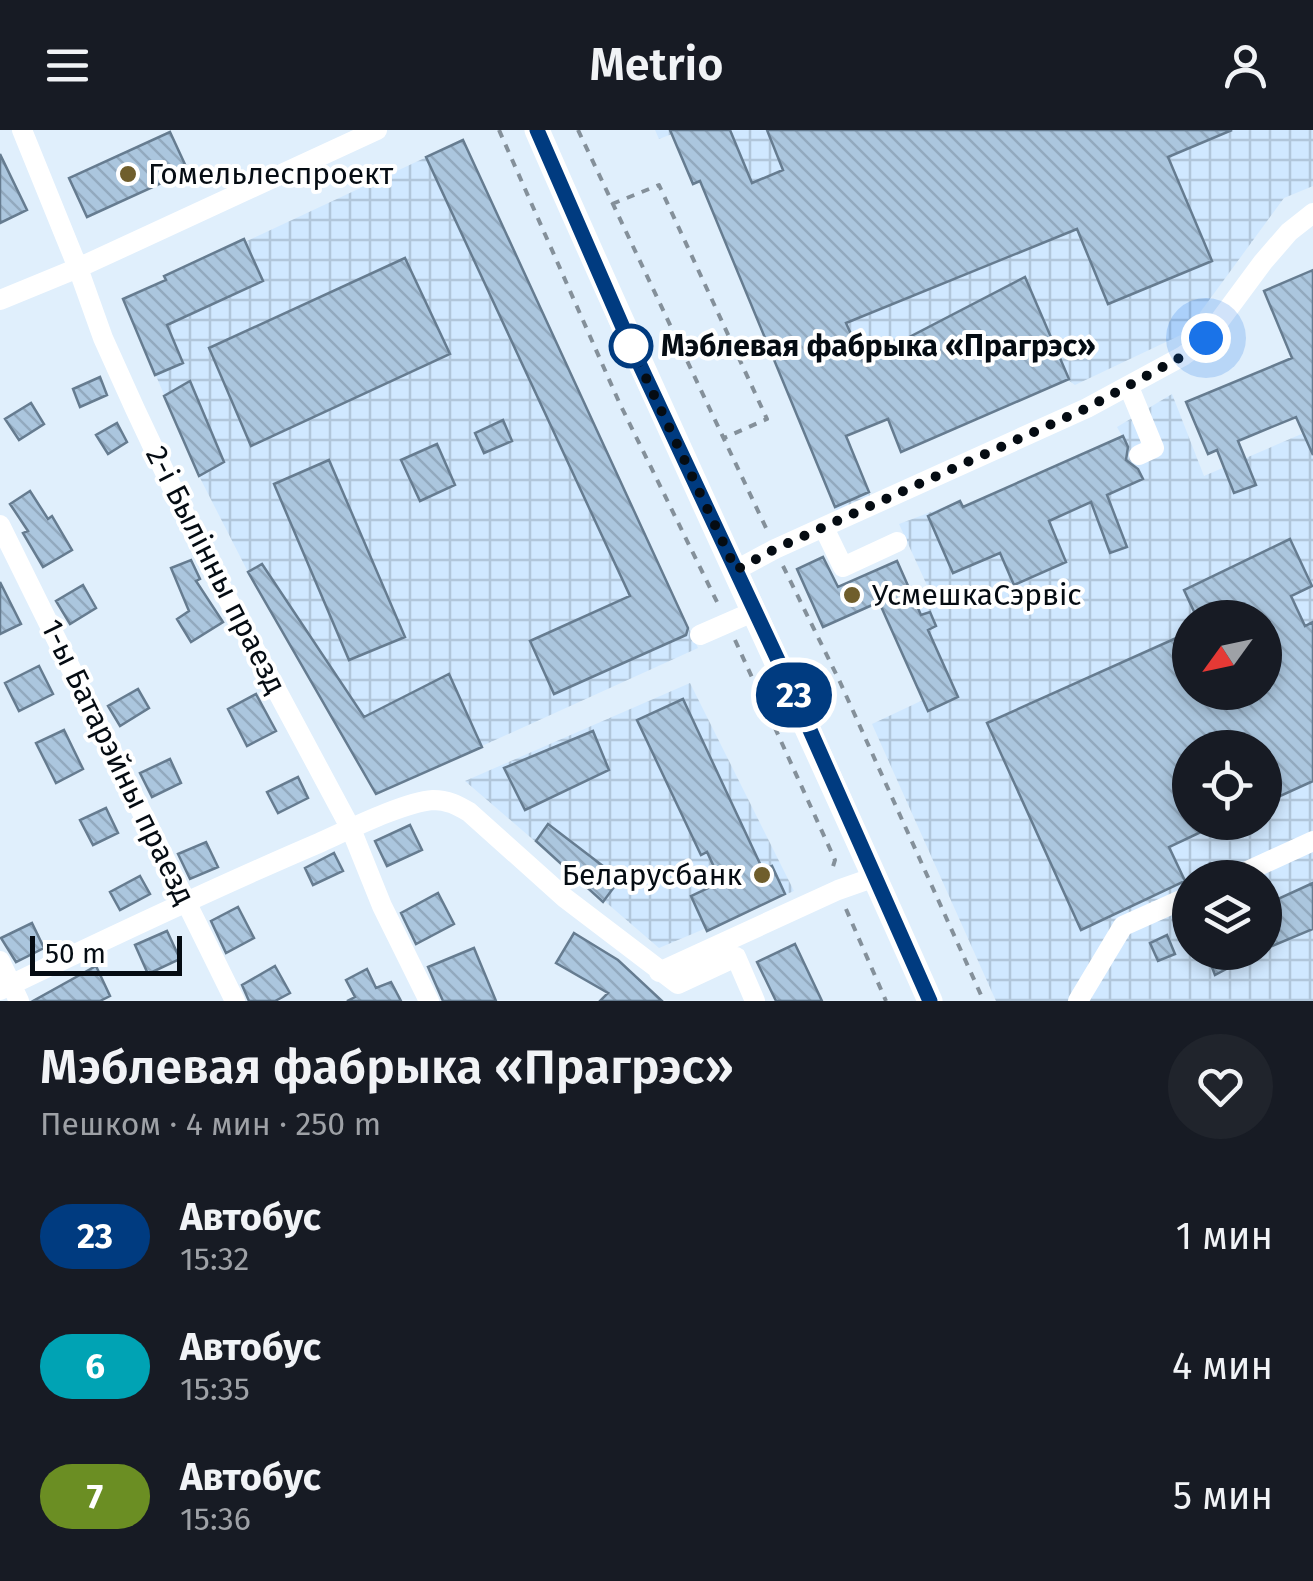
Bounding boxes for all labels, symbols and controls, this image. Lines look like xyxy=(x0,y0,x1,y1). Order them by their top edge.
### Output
icon: menu xyxy=(40,38,95,93)
text: Metrio xyxy=(589,38,724,92)
icon: person xyxy=(1218,38,1273,93)
place label: Гомельлеспроект xyxy=(148,156,394,192)
marker: Гомельлеспроект xyxy=(117,163,139,185)
your location xyxy=(1181,313,1231,363)
marker: Мэблевая фабрыка «Прагрэс» xyxy=(610,325,652,367)
place label: Мэблевая фабрыка «Прагрэс» xyxy=(661,328,1096,364)
street label: 2-і Былінны праезд xyxy=(138,440,294,700)
place label: УсмешкаСэрвіс xyxy=(872,577,1082,613)
marker: УсмешкаСэрвіс xyxy=(841,584,863,606)
north arrow xyxy=(1172,600,1282,710)
map controls xyxy=(1172,600,1282,970)
street label: 1-ы Батарэйны праезд xyxy=(33,614,203,910)
line badge: 23 xyxy=(749,662,839,728)
text: 23 xyxy=(776,674,812,716)
button: locate xyxy=(1172,730,1282,840)
place label: Беларусбанк xyxy=(562,857,742,893)
button: layers xyxy=(1172,860,1282,970)
marker: Беларусбанк xyxy=(751,864,773,886)
scale bar xyxy=(30,931,182,976)
text: 50 m xyxy=(45,937,106,970)
button: heart xyxy=(1168,1034,1273,1139)
text: Мэблевая фабрыка «Прагрэс» xyxy=(40,1038,734,1096)
text: Пешком · 4 мин · 250 m xyxy=(40,1105,381,1143)
text: Автобус xyxy=(180,1194,321,1240)
text: 1 мин xyxy=(1176,1213,1273,1259)
text: 23 xyxy=(77,1215,113,1257)
text: 15:32 xyxy=(180,1240,249,1278)
text: Автобус xyxy=(180,1324,321,1370)
text: 4 мин xyxy=(1172,1343,1273,1389)
text: 6 xyxy=(85,1345,105,1387)
text: 15:35 xyxy=(180,1370,250,1408)
text: Автобус xyxy=(180,1454,321,1500)
text: 5 мин xyxy=(1173,1473,1273,1519)
text: 7 xyxy=(87,1475,103,1517)
text: 15:36 xyxy=(180,1500,251,1538)

